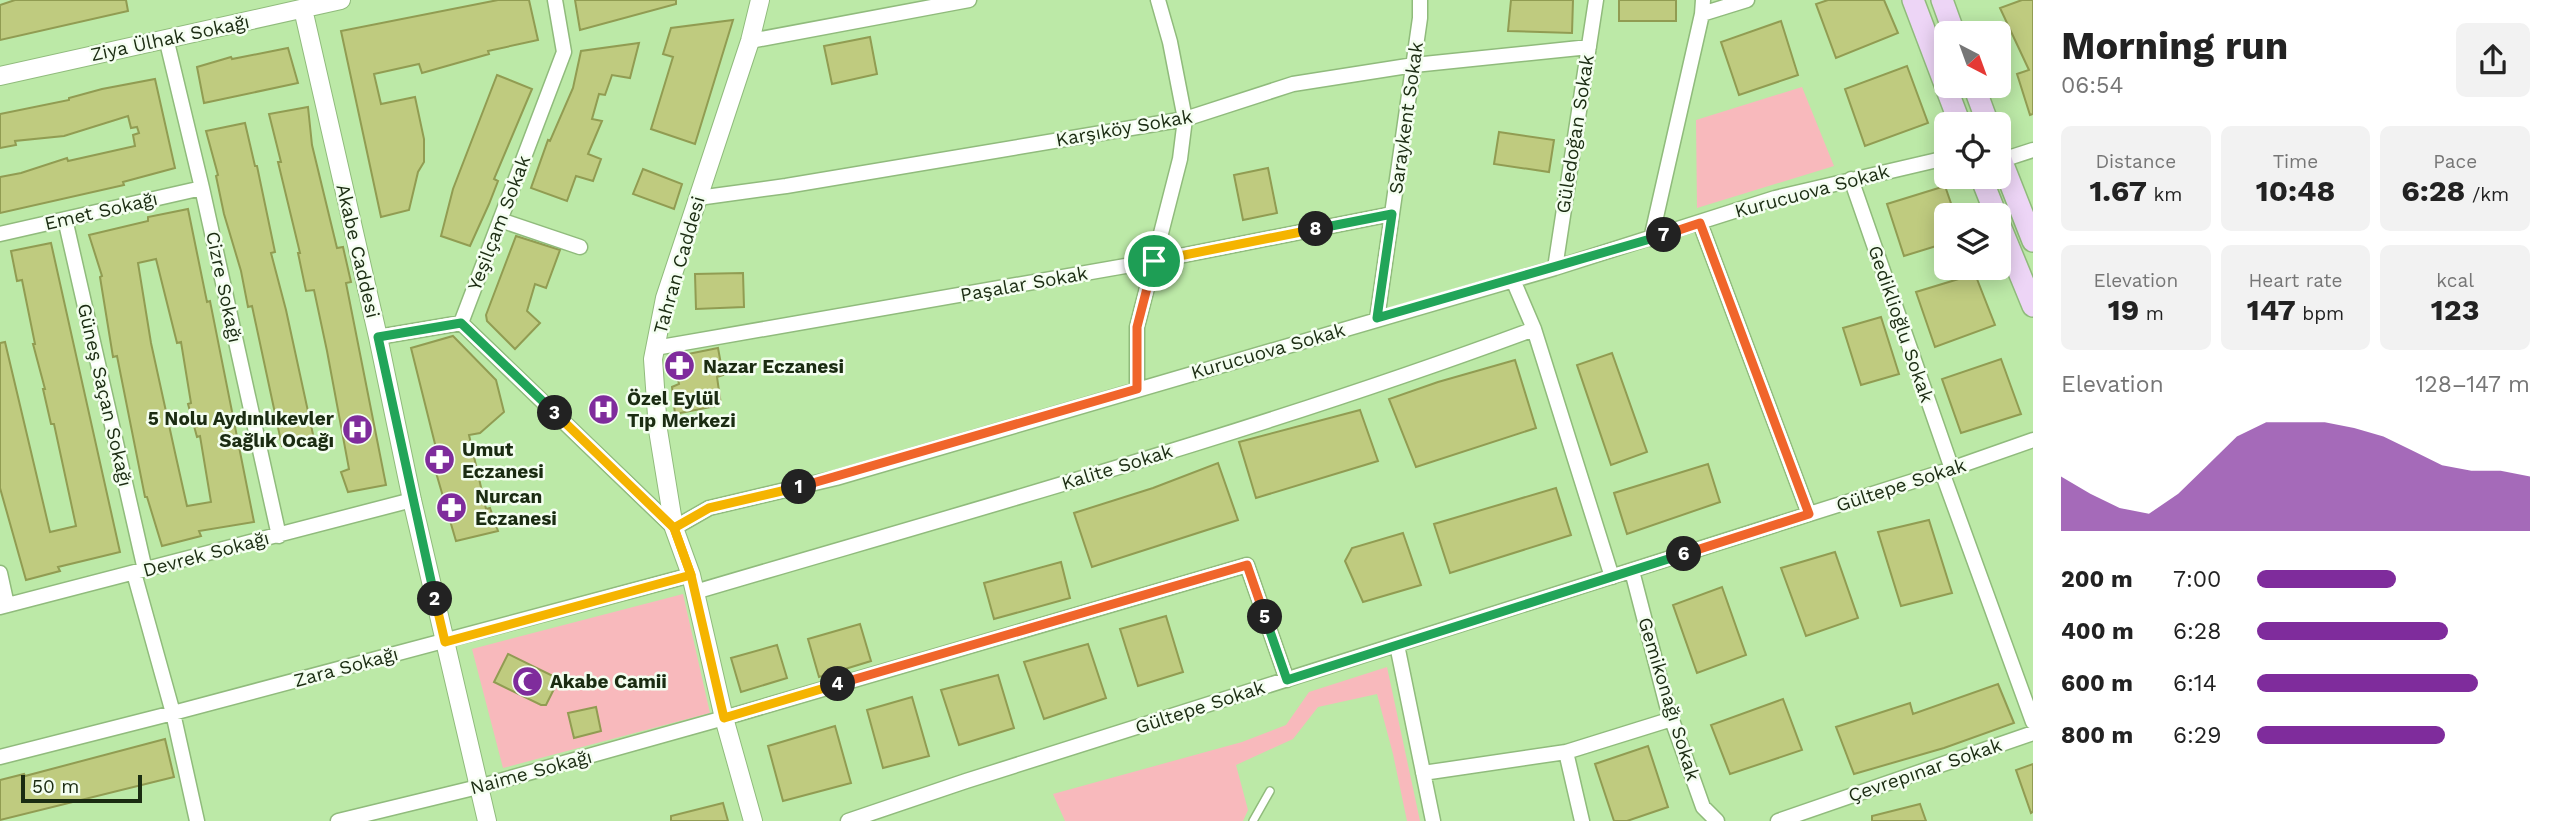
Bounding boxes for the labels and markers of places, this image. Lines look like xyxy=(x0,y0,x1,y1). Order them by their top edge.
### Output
pin: 8 xyxy=(1298,212,1334,246)
pin: 7 xyxy=(1646,218,1682,252)
pin xyxy=(1124,231,1184,291)
pharmacy icon: Nazar Eczanesi xyxy=(663,349,697,383)
place label: Nazar Eczanesi xyxy=(703,355,844,378)
place label: Özel Eylül Tıp Merkezi xyxy=(627,387,736,432)
hospital icon: Özel Eylül Tıp Merkezi xyxy=(587,392,621,426)
pin: 3 xyxy=(538,396,572,430)
place label: 5 Nolu Aydınlıkevler Sağlık Ocağı xyxy=(148,407,335,452)
hospital icon: 5 Nolu Aydınlıkevler Sağlık Ocağı xyxy=(340,412,374,446)
place label: Umut Eczanesi xyxy=(462,438,544,483)
pharmacy icon: Umut Eczanesi xyxy=(422,443,456,477)
pin: 1 xyxy=(782,470,816,504)
place label: Nurcan Eczanesi xyxy=(475,485,557,530)
pharmacy icon: Nurcan Eczanesi xyxy=(435,490,469,524)
pin: 6 xyxy=(1666,536,1702,572)
pin: 2 xyxy=(418,582,452,616)
pin: 5 xyxy=(1248,600,1282,634)
mosque icon: Akabe Camii xyxy=(510,664,544,698)
pin: 4 xyxy=(820,666,856,702)
place label: Akabe Camii xyxy=(550,670,667,693)

